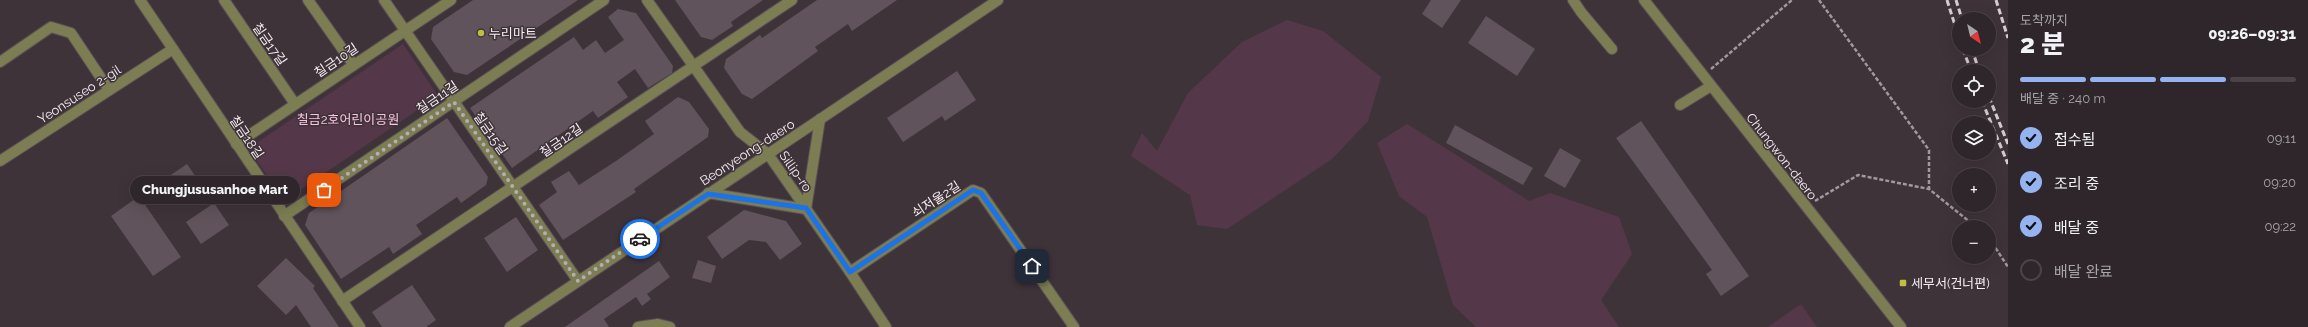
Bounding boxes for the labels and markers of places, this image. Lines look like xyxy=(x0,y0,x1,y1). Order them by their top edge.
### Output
place label: 누리마트 xyxy=(489,26,537,41)
marker: 누리마트 xyxy=(476,28,486,38)
pin xyxy=(307,173,341,207)
callout: Chungjususanhoe Mart xyxy=(130,176,300,204)
pin xyxy=(1015,249,1049,283)
place label: 세무서(건너편) xyxy=(1911,276,1990,291)
marker: 세무서(건너편) xyxy=(1898,278,1908,288)

